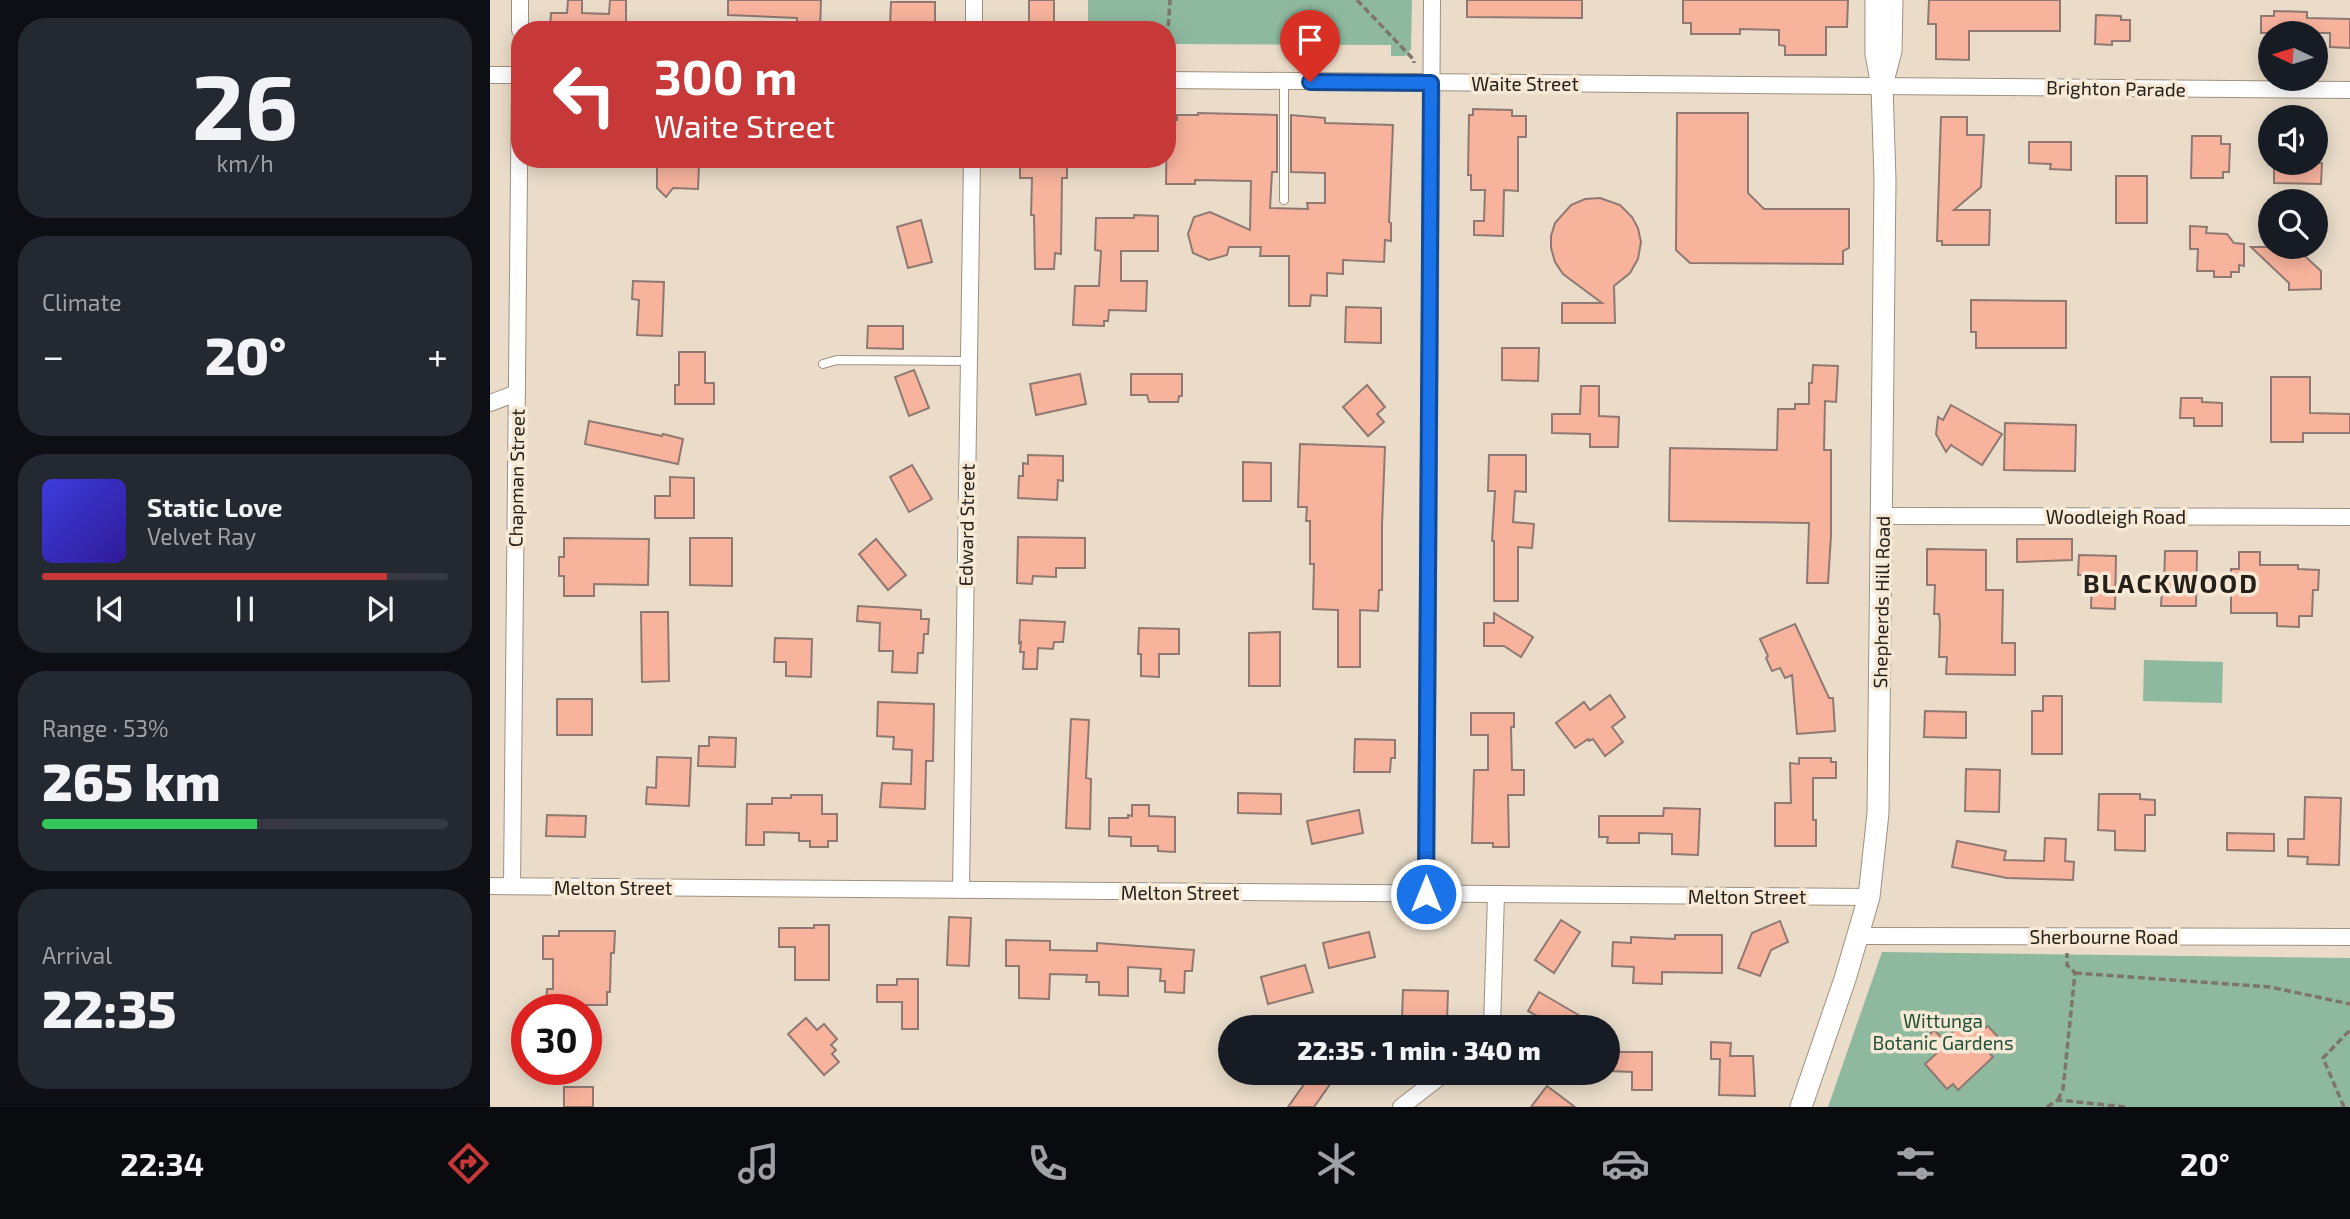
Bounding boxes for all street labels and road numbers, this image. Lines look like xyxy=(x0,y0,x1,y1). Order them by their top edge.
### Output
street label: Waite Street xyxy=(1471,72,1579,95)
street label: Brighton Parade xyxy=(2046,75,2186,101)
street label: Chapman Street xyxy=(503,409,529,547)
street label: Edward Street xyxy=(953,463,979,587)
street label: Woodleigh Road xyxy=(2046,505,2186,528)
street label: Shepherds Hill Road xyxy=(1868,516,1894,688)
street label: Melton Street xyxy=(554,876,672,899)
street label: Melton Street xyxy=(1121,881,1239,904)
street label: Melton Street xyxy=(1688,885,1806,908)
street label: Sherbourne Road xyxy=(2030,925,2178,948)

